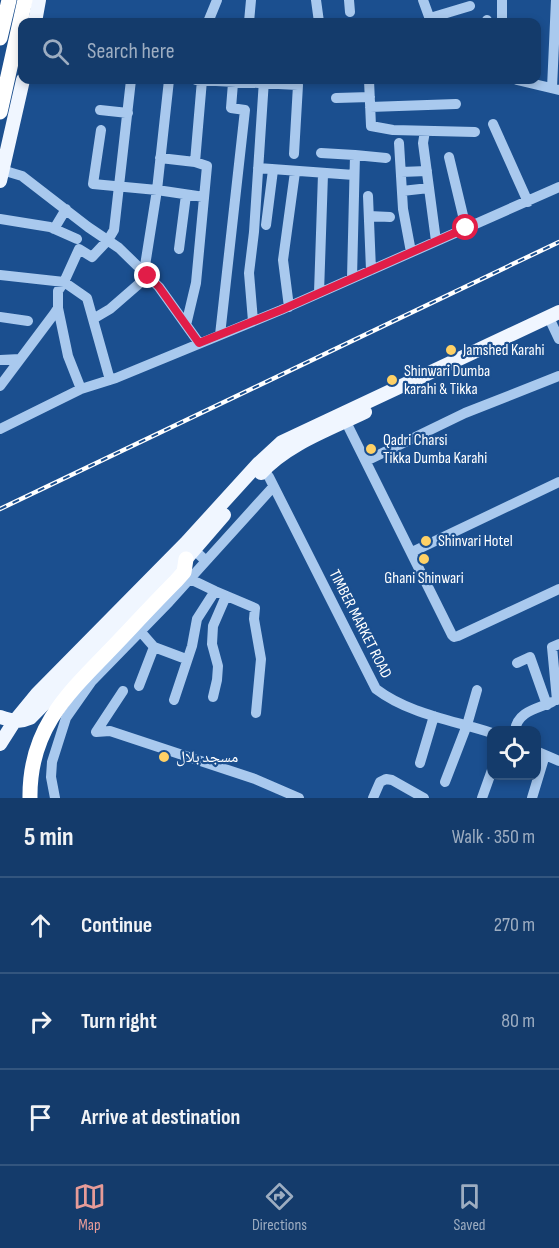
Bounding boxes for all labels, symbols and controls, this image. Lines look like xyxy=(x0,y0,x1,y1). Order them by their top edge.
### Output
search box xyxy=(18,18,541,84)
icon: search xyxy=(39,35,72,68)
text: Search here xyxy=(87,38,174,65)
route start xyxy=(452,214,478,240)
route end xyxy=(134,262,160,288)
place label: Jamshed Karahi xyxy=(462,341,545,360)
marker: Jamshed Karahi xyxy=(444,343,458,357)
place label: Shinwari Dumba karahi & Tikka xyxy=(404,362,490,399)
marker: Shinwari Dumba karahi & Tikka xyxy=(385,373,399,387)
place label: Qadri Charsi Tikka Dumba Karahi xyxy=(383,431,487,468)
marker: Qadri Charsi Tikka Dumba Karahi xyxy=(364,442,378,456)
place label: Shinvari Hotel xyxy=(438,532,513,551)
marker: Shinvari Hotel xyxy=(419,534,433,548)
marker: Ghani Shinwari xyxy=(417,552,431,566)
street label: TIMBER MARKET ROAD xyxy=(324,567,396,682)
place label: Ghani Shinwari xyxy=(384,569,464,588)
map controls xyxy=(487,726,541,780)
button: locate xyxy=(487,726,541,780)
place label: مسجد بلال xyxy=(176,748,238,767)
marker: مسجد بلال xyxy=(157,750,171,764)
text: 5 min xyxy=(24,822,74,853)
text: Walk · 350 m xyxy=(452,825,535,849)
icon: ahead xyxy=(24,909,57,942)
text: Continue xyxy=(81,912,152,939)
text: 270 m xyxy=(494,913,535,937)
icon: right xyxy=(24,1005,57,1038)
text: Turn right xyxy=(81,1008,157,1035)
text: 80 m xyxy=(501,1009,535,1033)
icon: arrive xyxy=(24,1101,57,1134)
text: Arrive at destination xyxy=(81,1104,240,1131)
tab: Map xyxy=(73,1180,106,1235)
tab: Directions xyxy=(252,1180,307,1235)
tab: Saved xyxy=(453,1180,486,1235)

